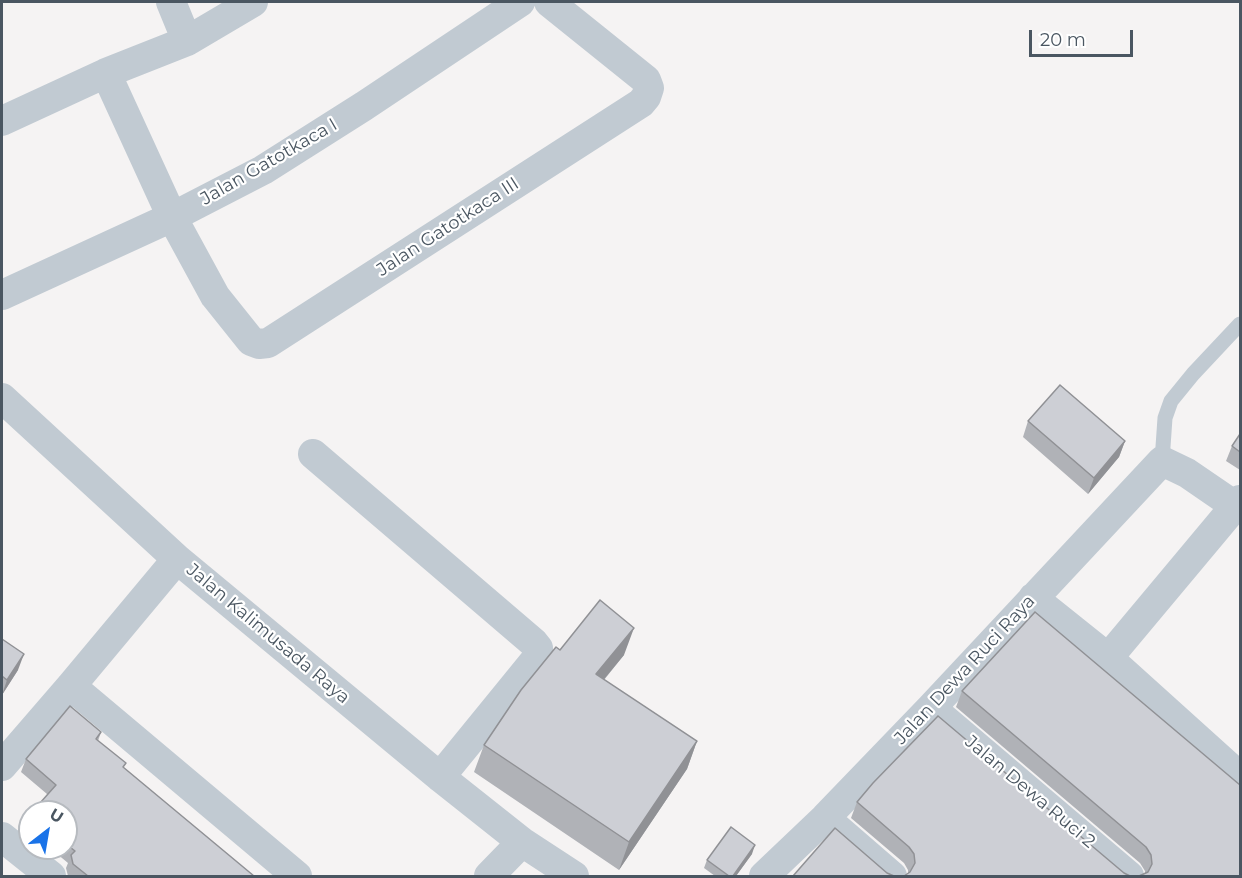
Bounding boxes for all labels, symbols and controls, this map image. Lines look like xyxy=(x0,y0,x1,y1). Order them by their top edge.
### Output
scale bar xyxy=(1032,18,1136,56)
text: 20 m xyxy=(1040,29,1086,51)
street label: Jalan Gatotkaca I xyxy=(197,114,341,210)
street label: Jalan Gatotkaca III xyxy=(373,173,523,281)
street label: Jalan Kalimusada Raya xyxy=(182,559,354,709)
street label: Jalan Dewa Ruci Raya xyxy=(890,591,1040,749)
street label: Jalan Dewa Ruci 2 xyxy=(961,731,1099,853)
north arrow xyxy=(18,800,78,860)
text: U xyxy=(46,804,67,827)

